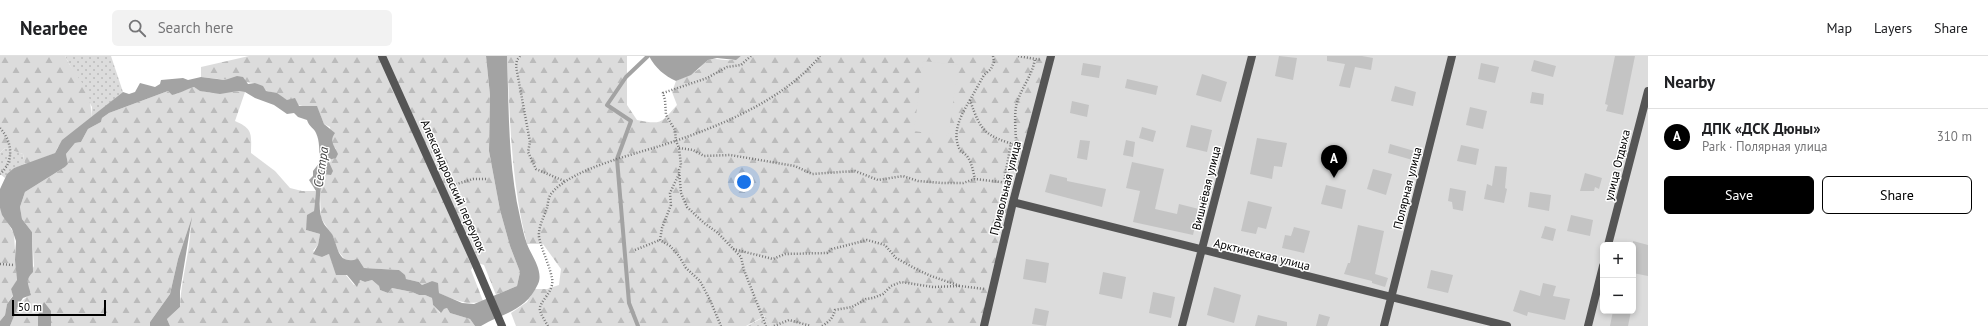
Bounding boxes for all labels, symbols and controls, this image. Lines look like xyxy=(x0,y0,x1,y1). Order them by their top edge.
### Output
search box xyxy=(112,10,392,46)
text: Nearbee xyxy=(20,16,88,40)
icon: search xyxy=(126,17,148,39)
text: Search here xyxy=(158,18,233,37)
text: Map xyxy=(1826,19,1852,37)
text: Layers xyxy=(1874,19,1912,37)
text: Share xyxy=(1934,19,1968,37)
text: Nearby xyxy=(1664,71,1715,93)
street label: Александровский переулок xyxy=(418,117,490,255)
text: ДПК «ДСК Дюны» xyxy=(1702,119,1821,138)
street label: улица Отдыха xyxy=(1601,128,1633,202)
text: A xyxy=(1673,128,1681,145)
text: 310 m xyxy=(1937,128,1972,145)
text: Park · Полярная улица xyxy=(1702,138,1827,155)
street label: Привольная улица xyxy=(986,139,1024,237)
street label: Вишнёвая улица xyxy=(1188,144,1224,232)
water label: Сестра xyxy=(310,145,332,188)
pin: A xyxy=(1321,145,1347,178)
street label: Полярная улица xyxy=(1390,145,1424,231)
your location xyxy=(734,172,754,192)
button: Save xyxy=(1664,176,1814,214)
button: Share xyxy=(1822,176,1972,214)
street label: Арктическая улица xyxy=(1212,235,1312,273)
map controls xyxy=(1600,242,1636,314)
button: + xyxy=(1600,242,1636,278)
button: − xyxy=(1600,278,1636,314)
scale bar xyxy=(12,298,106,317)
text: 50 m xyxy=(18,300,42,314)

